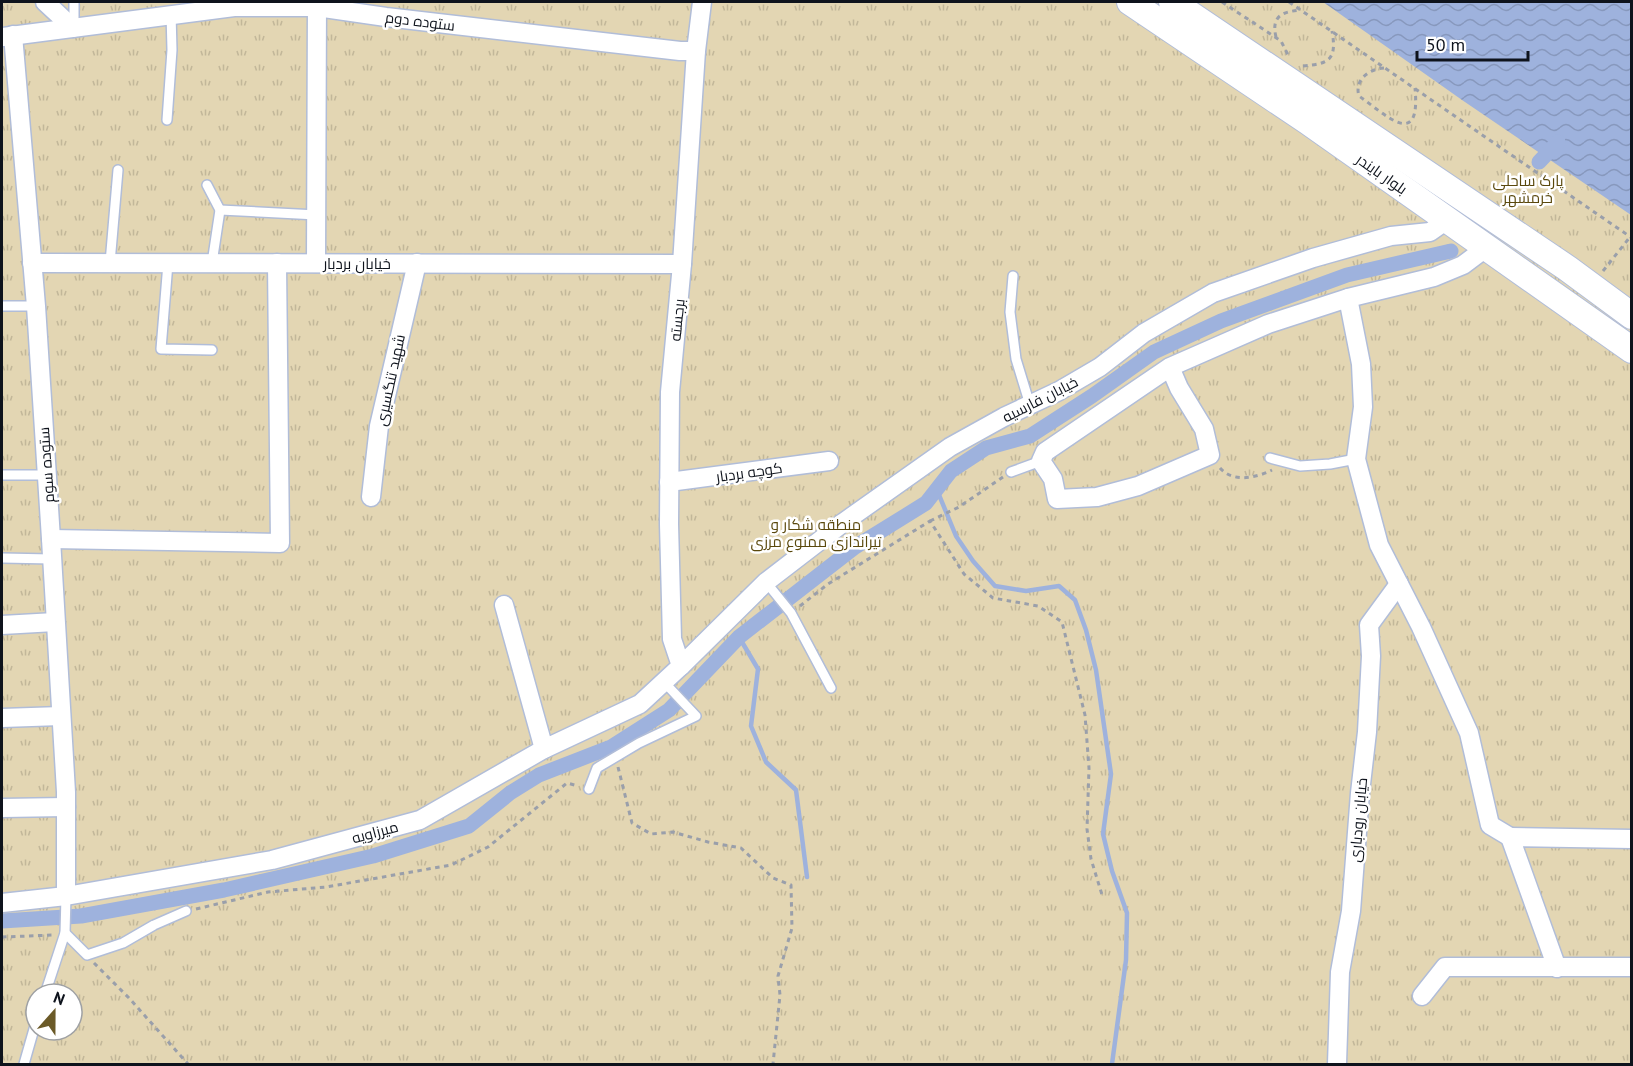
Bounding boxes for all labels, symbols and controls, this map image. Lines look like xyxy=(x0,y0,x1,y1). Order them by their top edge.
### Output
street label: ستوده دوم xyxy=(384,7,456,36)
scale bar xyxy=(1417,24,1528,62)
text: 50 m xyxy=(1426,33,1465,56)
street label: بلوار بایندر xyxy=(1352,149,1411,198)
park label: پارک ساحلی خرمشهر xyxy=(1492,171,1564,208)
street label: خیابان بردبار xyxy=(322,254,391,274)
street label: برجسته xyxy=(665,298,689,342)
street label: شهید تنگسیری xyxy=(371,333,410,428)
street label: خیابان فارسیه xyxy=(999,372,1082,427)
street label: ستوده سوم xyxy=(34,426,59,504)
street label: کوچه بردبار xyxy=(713,458,784,487)
park label: منطقه شکار و تیراندازی ممنوع مرزی xyxy=(750,515,882,553)
street label: خیابان رودباری xyxy=(1345,777,1372,863)
street label: میرزاویه xyxy=(350,817,400,847)
north arrow xyxy=(24,982,84,1042)
text: N xyxy=(51,987,68,1009)

